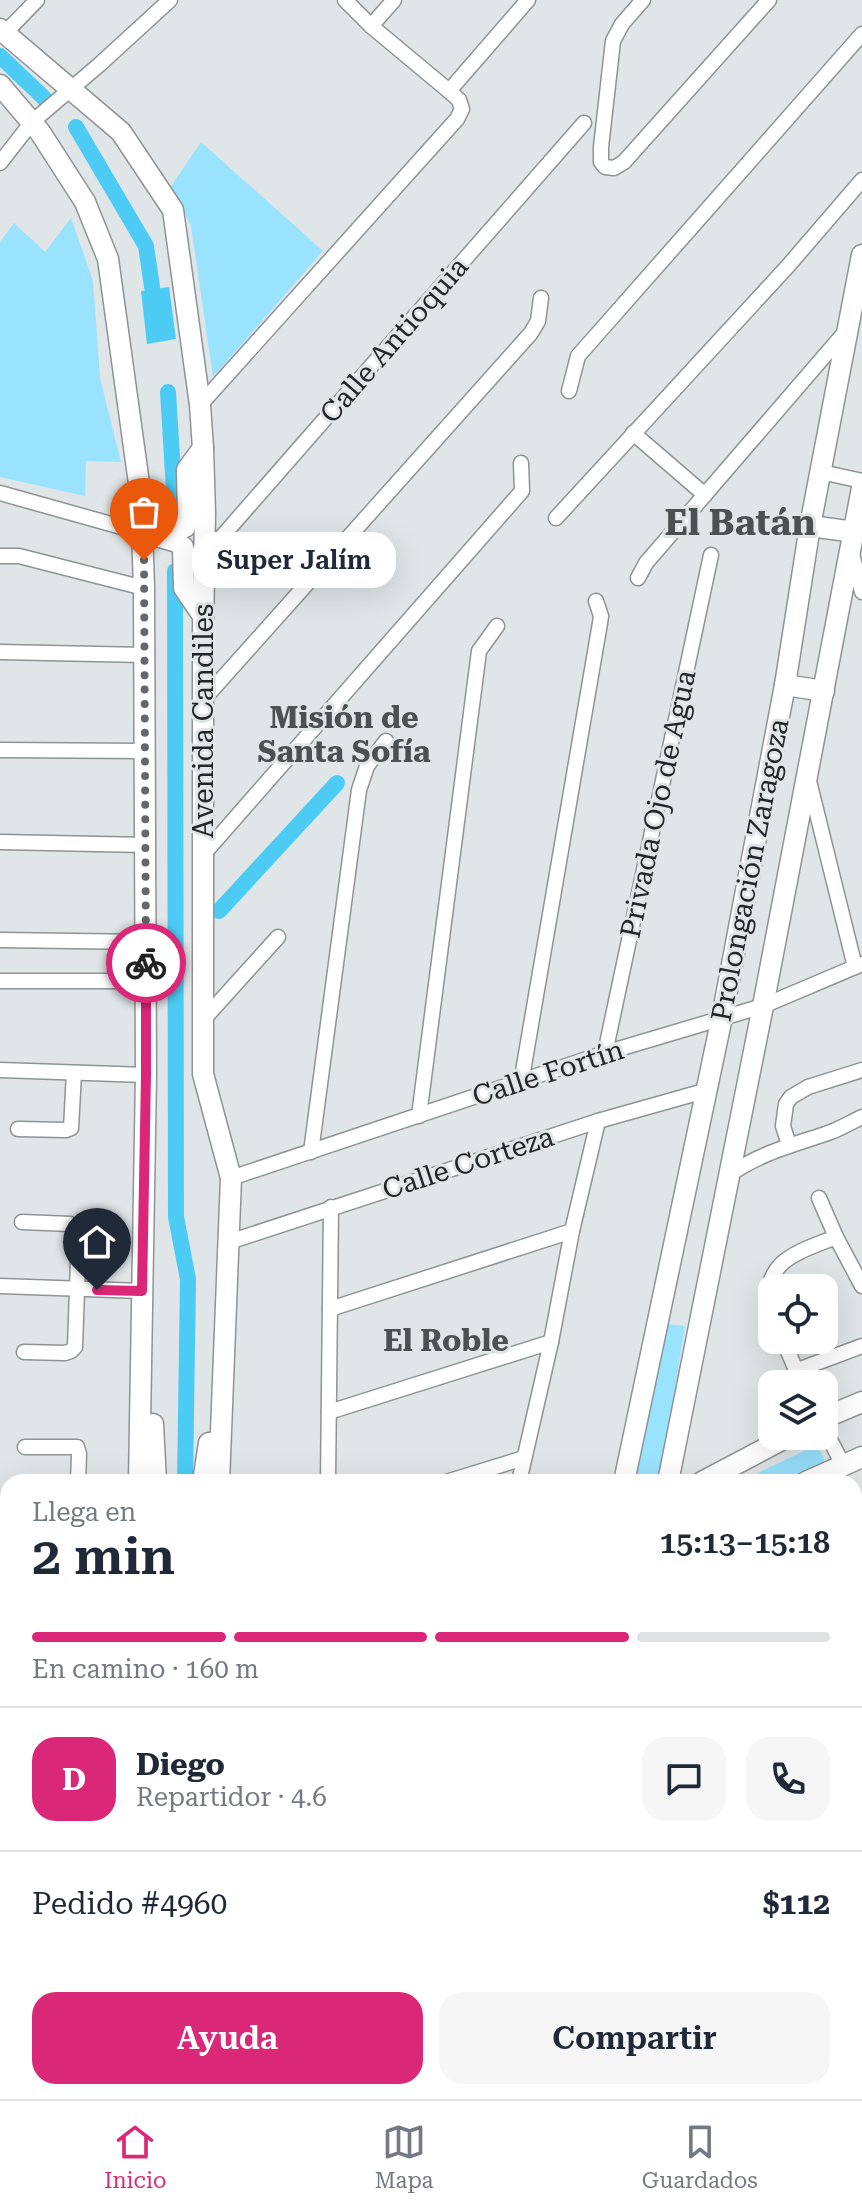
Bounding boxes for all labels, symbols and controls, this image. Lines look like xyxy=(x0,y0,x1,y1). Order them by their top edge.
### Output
street label: Calle Antioquia xyxy=(313,250,475,430)
pin xyxy=(110,478,178,560)
icon: bag xyxy=(122,490,166,534)
district label: El Batán xyxy=(664,502,816,544)
callout: Super Jalím xyxy=(192,532,396,588)
text: Super Jalím xyxy=(217,545,371,575)
street label: Avenida Candiles xyxy=(187,604,220,838)
street label: Privada Ojo de Agua xyxy=(613,667,703,941)
district label: Misión de Santa Sofía xyxy=(257,700,431,769)
street label: Prolongación Zaragoza xyxy=(704,716,796,1024)
courier xyxy=(106,923,186,1003)
icon: bike xyxy=(124,941,168,985)
street label: Calle Fortín xyxy=(468,1033,628,1113)
street label: Calle Corteza xyxy=(378,1120,558,1206)
pin xyxy=(63,1208,131,1290)
icon: home xyxy=(75,1220,119,1264)
map controls xyxy=(758,1274,838,1450)
button: locate xyxy=(758,1274,838,1354)
district label: El Roble xyxy=(383,1323,509,1358)
button: layers xyxy=(758,1370,838,1450)
text: Llega en xyxy=(32,1497,136,1527)
text: 15:13–15:18 xyxy=(660,1525,830,1560)
text: 2 min xyxy=(32,1526,175,1587)
text: En camino · 160 m xyxy=(32,1654,259,1684)
button: chat xyxy=(642,1737,726,1821)
button: phone xyxy=(746,1737,830,1821)
text: Diego xyxy=(136,1747,225,1782)
text: D xyxy=(62,1762,86,1797)
text: Repartidor · 4.6 xyxy=(136,1782,327,1812)
text: Pedido #4960 xyxy=(32,1886,227,1921)
text: $112 xyxy=(763,1886,830,1921)
button: Ayuda xyxy=(32,1992,423,2084)
button: Compartir xyxy=(439,1992,830,2084)
tab: Inicio xyxy=(104,2120,166,2193)
tab: Mapa xyxy=(375,2120,434,2193)
tab: Guardados xyxy=(642,2120,758,2193)

